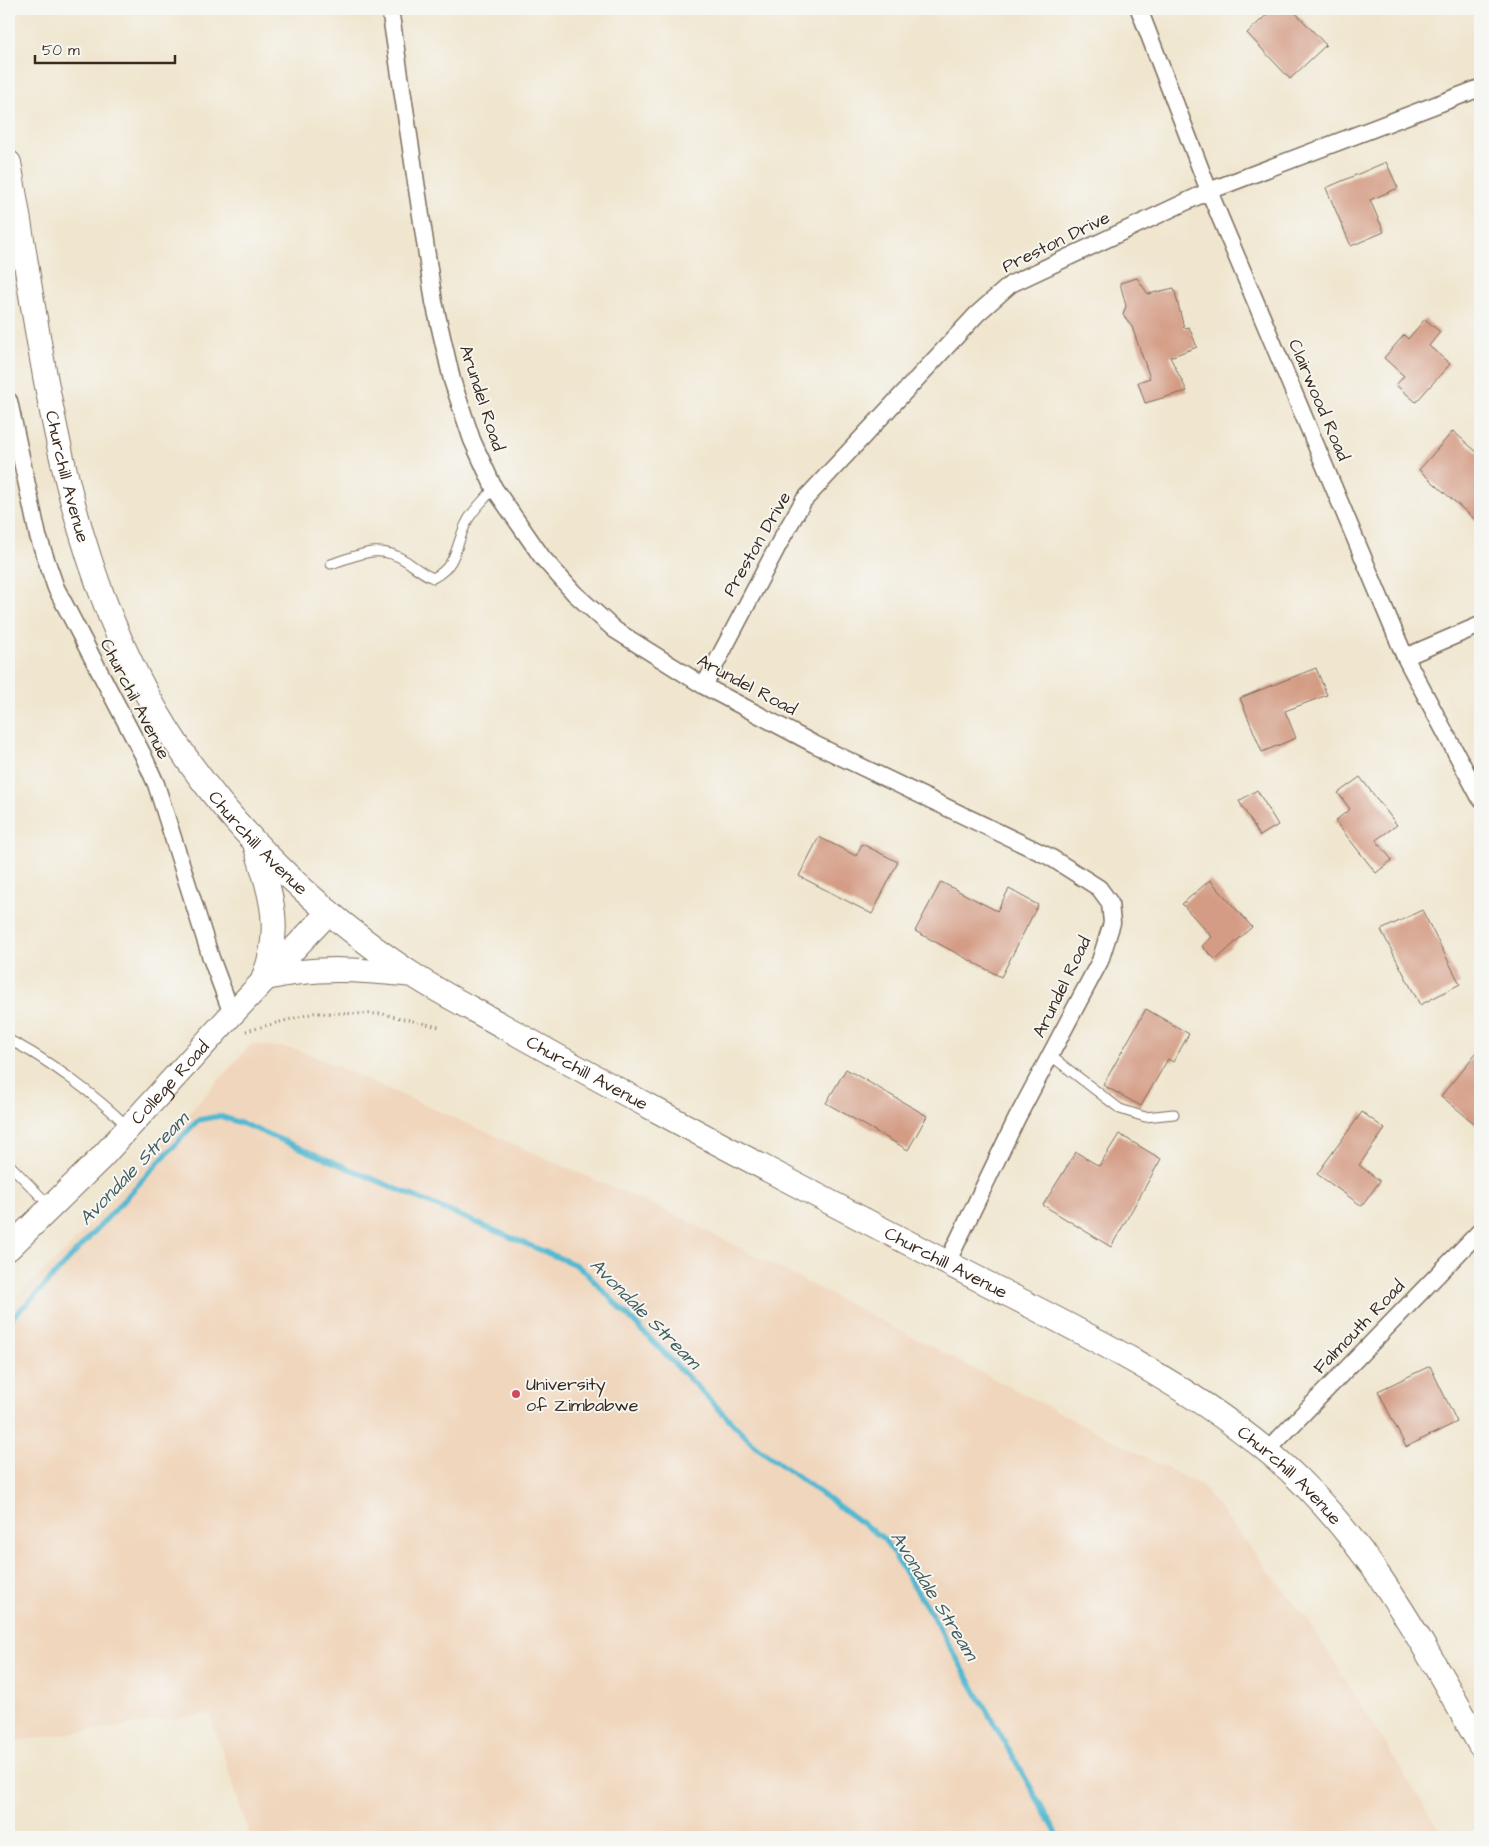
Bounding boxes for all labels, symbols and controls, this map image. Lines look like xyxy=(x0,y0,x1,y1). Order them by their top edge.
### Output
scale bar xyxy=(35,32,175,64)
text: 50 m xyxy=(42,40,80,61)
street label: Preston Drive xyxy=(998,205,1114,279)
street label: Clairwood Road xyxy=(1282,335,1356,465)
street label: Arundel Road xyxy=(453,342,511,454)
street label: Churchill Avenue xyxy=(39,408,96,546)
street label: Preston Drive xyxy=(717,487,797,601)
street label: Churchil Avenue xyxy=(94,634,176,764)
street label: Arundel Road xyxy=(693,648,801,722)
street label: Churchill Avenue xyxy=(203,785,314,901)
street label: Arundel Road xyxy=(1027,932,1097,1042)
street label: Churchill Avenue xyxy=(522,1029,653,1116)
street label: College Road xyxy=(125,1035,215,1130)
water label: Avondale Stream xyxy=(73,1105,197,1231)
street label: Churchill Avenue xyxy=(880,1220,1012,1305)
water label: Avondale Stream xyxy=(583,1252,708,1377)
street label: Falmouth Road xyxy=(1307,1274,1411,1380)
place label: University of Zimbabwe xyxy=(526,1372,639,1418)
marker: University of Zimbabwe xyxy=(510,1388,522,1400)
street label: Churchill Avenue xyxy=(1232,1420,1348,1530)
water label: Avondale Stream xyxy=(883,1526,986,1668)

